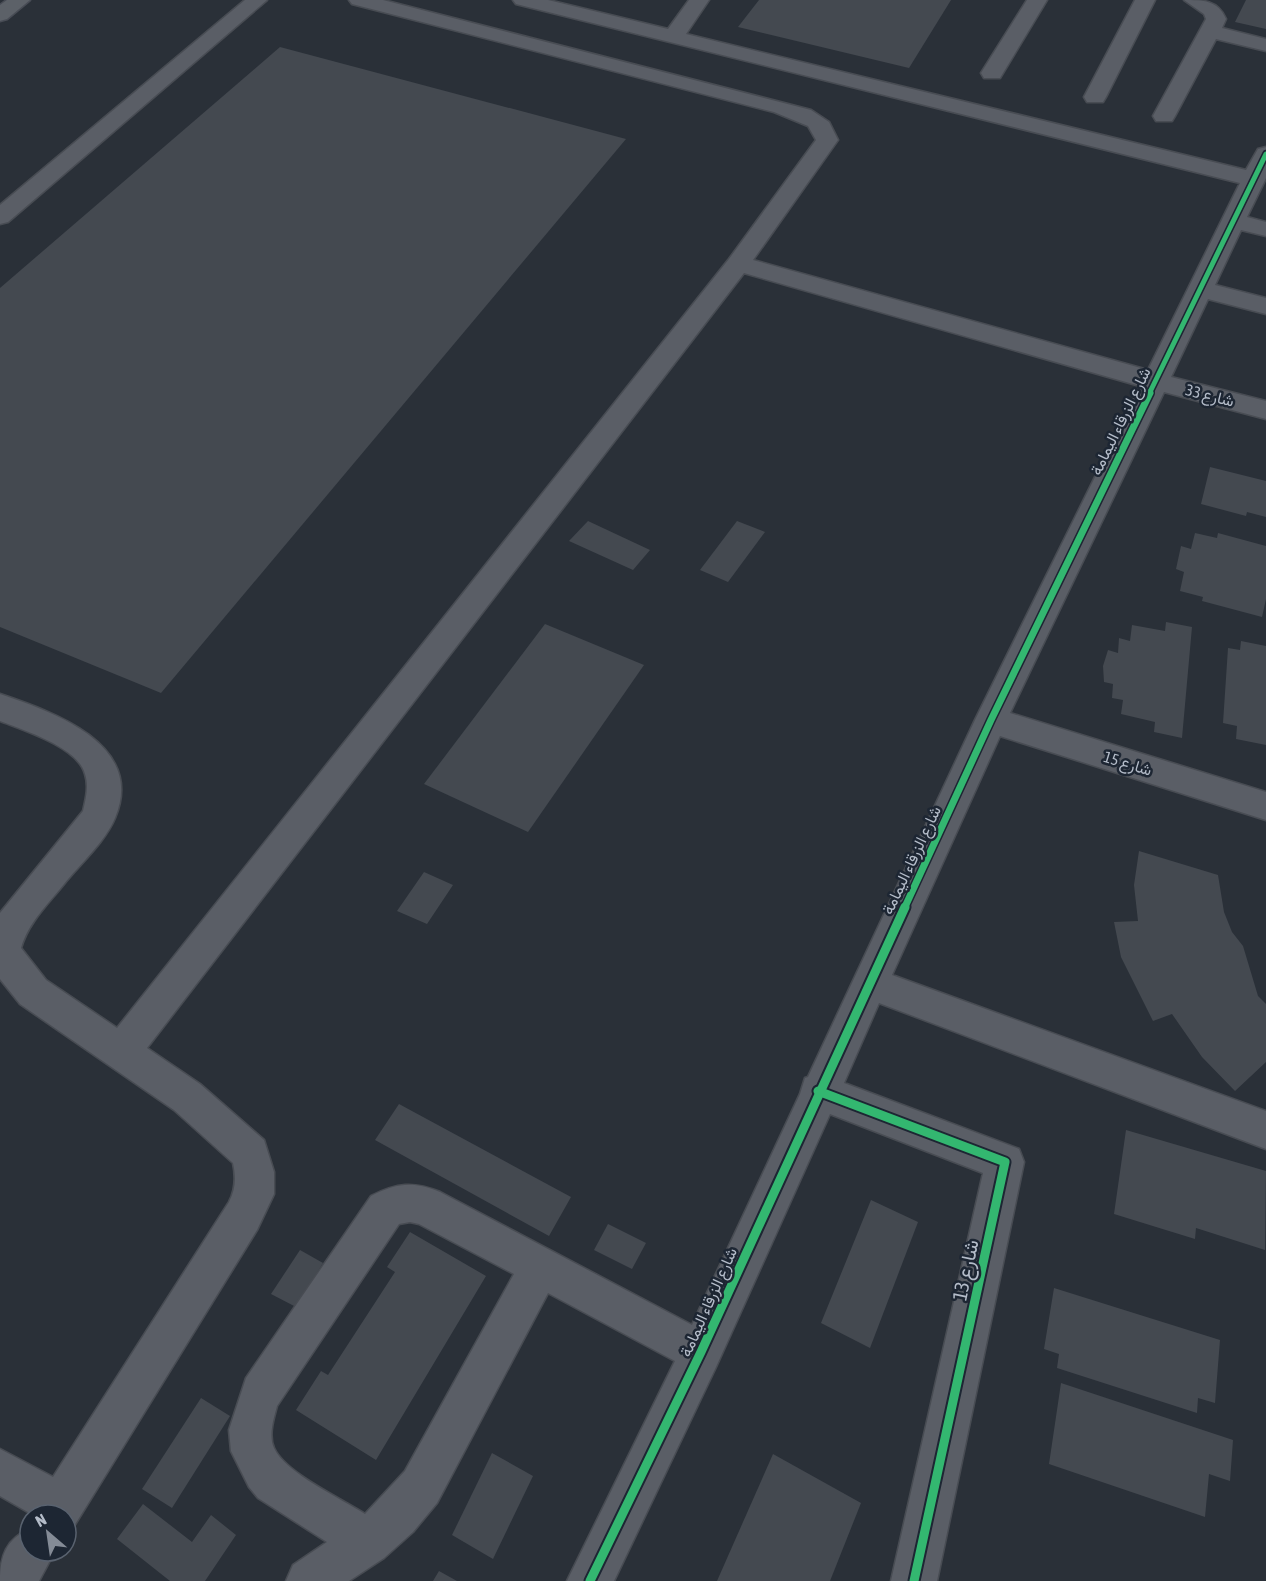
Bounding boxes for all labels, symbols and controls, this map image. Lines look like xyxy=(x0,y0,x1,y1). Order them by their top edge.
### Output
street label: شارع الزرقاء اليمامة xyxy=(1086,364,1157,479)
street label: شارع 33 xyxy=(1183,380,1236,413)
street label: شارع 15 xyxy=(1101,747,1154,782)
street label: شارع الزرقاء اليمامة xyxy=(878,803,947,918)
street label: شارع 13 xyxy=(947,1237,986,1303)
street label: شارع الزرقاء اليمامة xyxy=(676,1245,743,1361)
north arrow xyxy=(18,1503,78,1563)
text: N xyxy=(32,1510,49,1530)

